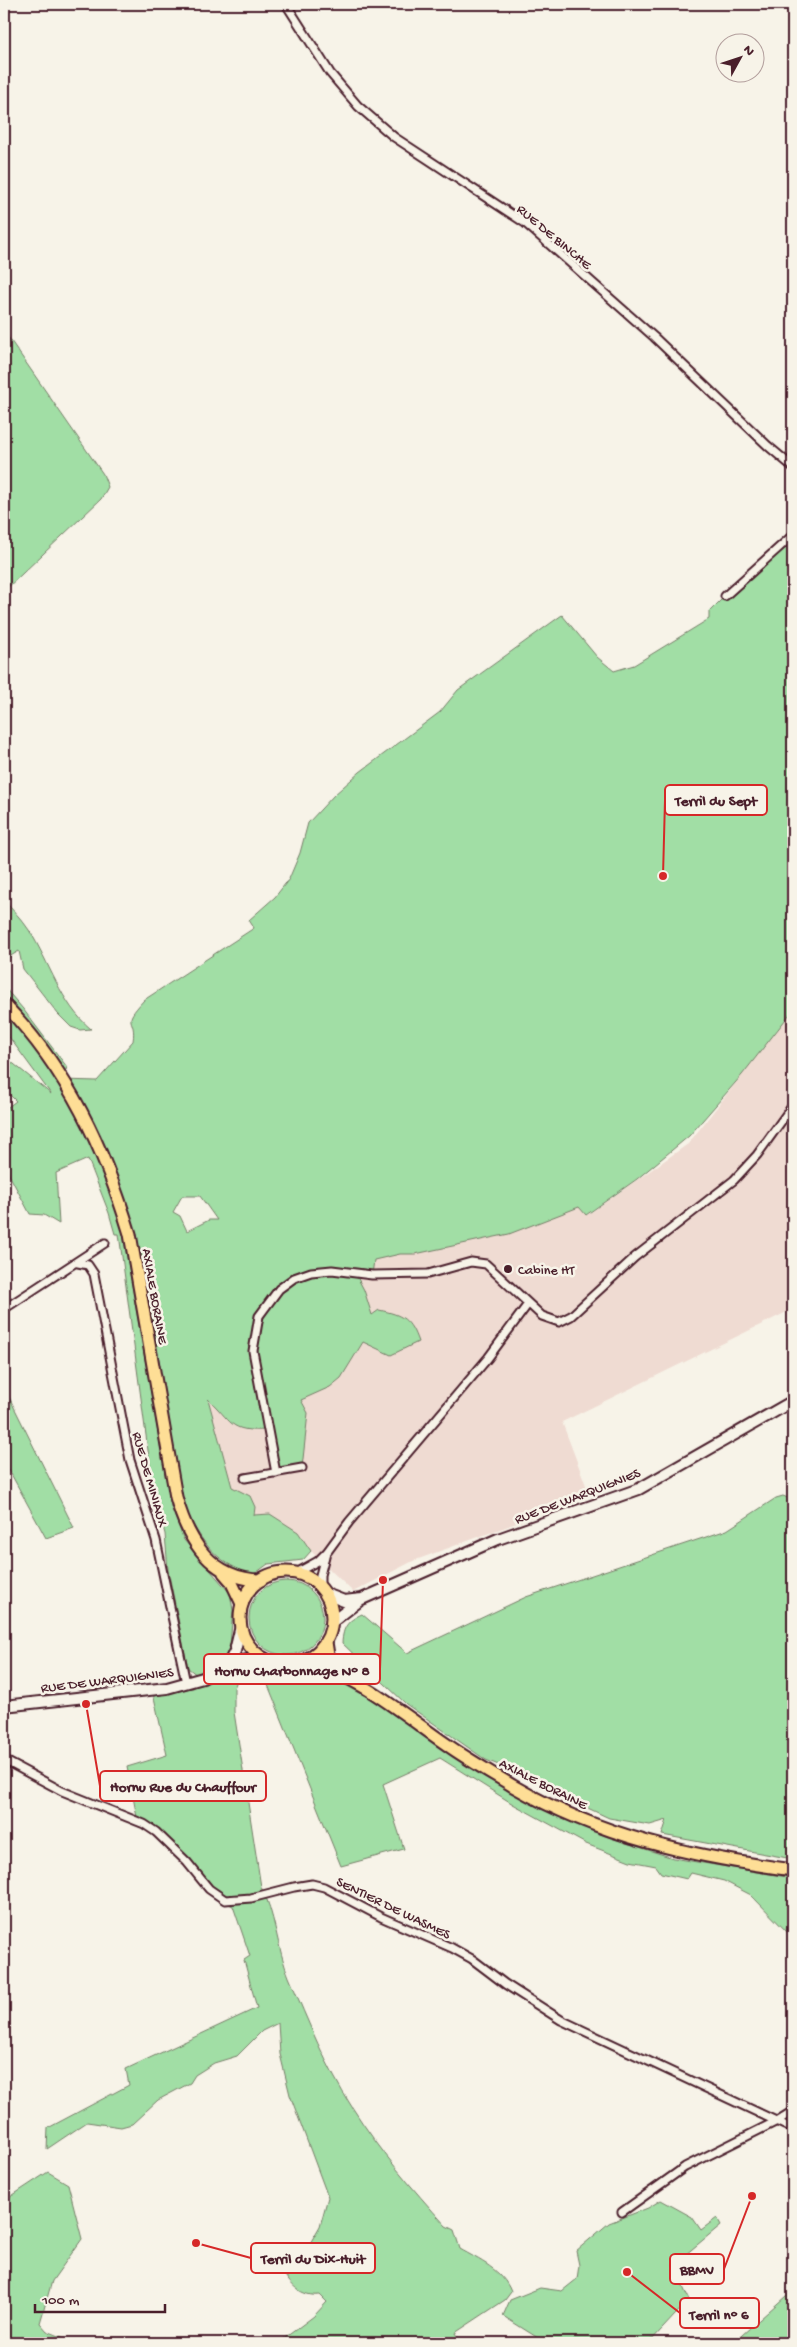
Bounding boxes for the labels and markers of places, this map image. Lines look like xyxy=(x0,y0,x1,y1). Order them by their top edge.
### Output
callout: Terril du Sept xyxy=(665,785,767,815)
marker: Cabine HT xyxy=(502,1263,514,1275)
place label: Cabine HT xyxy=(518,1263,575,1280)
callout: Hornu Charbonnage N° 8 xyxy=(204,1654,380,1684)
callout: Hornu Rue du Chauffour xyxy=(100,1771,266,1801)
callout: Terril du Dix-Huit xyxy=(251,2243,375,2273)
callout: BBMV xyxy=(670,2254,724,2284)
callout: Terril n° 6 xyxy=(680,2298,759,2328)

